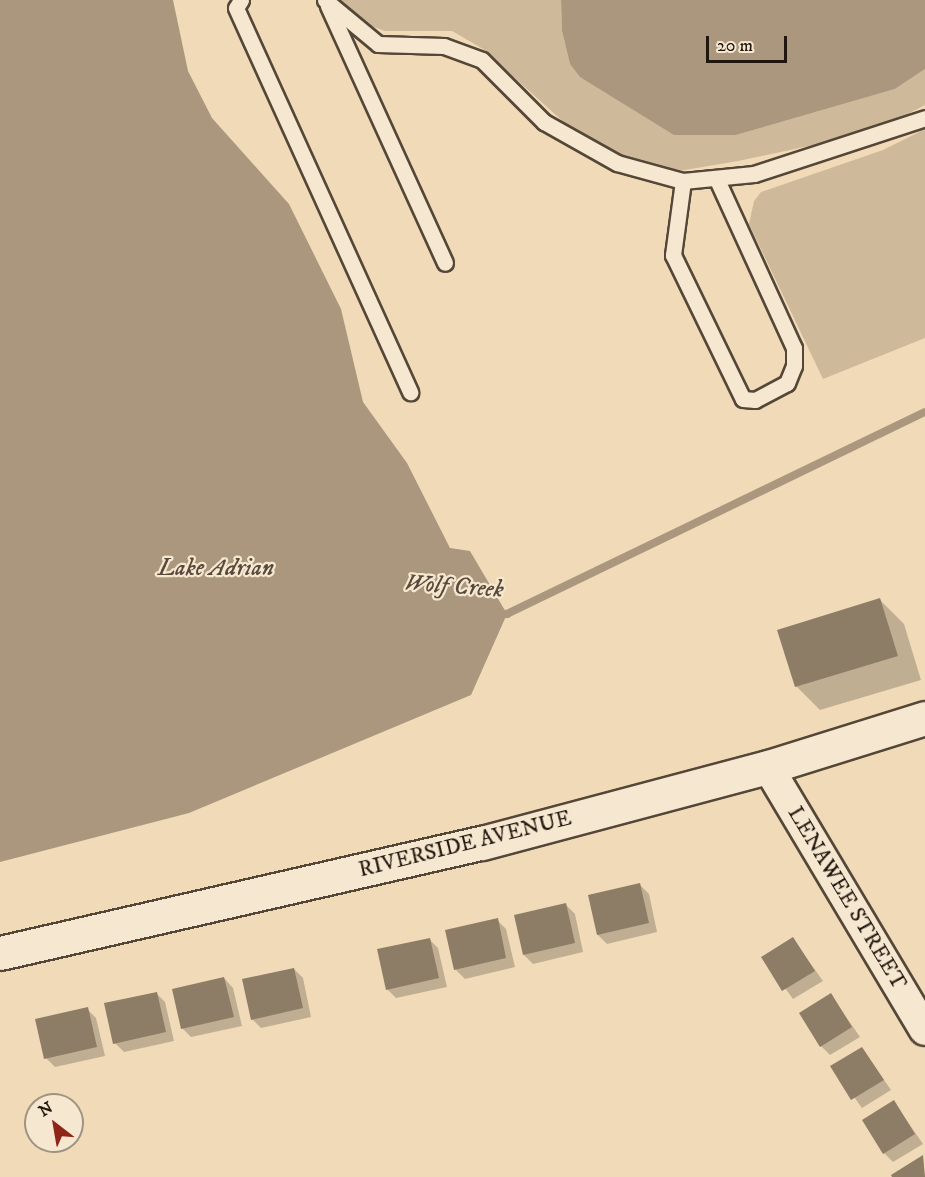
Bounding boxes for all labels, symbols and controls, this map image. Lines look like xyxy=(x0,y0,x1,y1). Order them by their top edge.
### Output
scale bar xyxy=(709,24,790,62)
text: 20 m xyxy=(717,35,753,57)
water label: Lake Adrian xyxy=(158,555,274,583)
water label: Wolf Creek xyxy=(403,569,505,605)
street label: LENAWEE STREET xyxy=(782,802,912,994)
street label: RIVERSIDE AVENUE xyxy=(356,805,574,883)
north arrow xyxy=(24,1093,84,1153)
text: N xyxy=(35,1097,57,1121)

